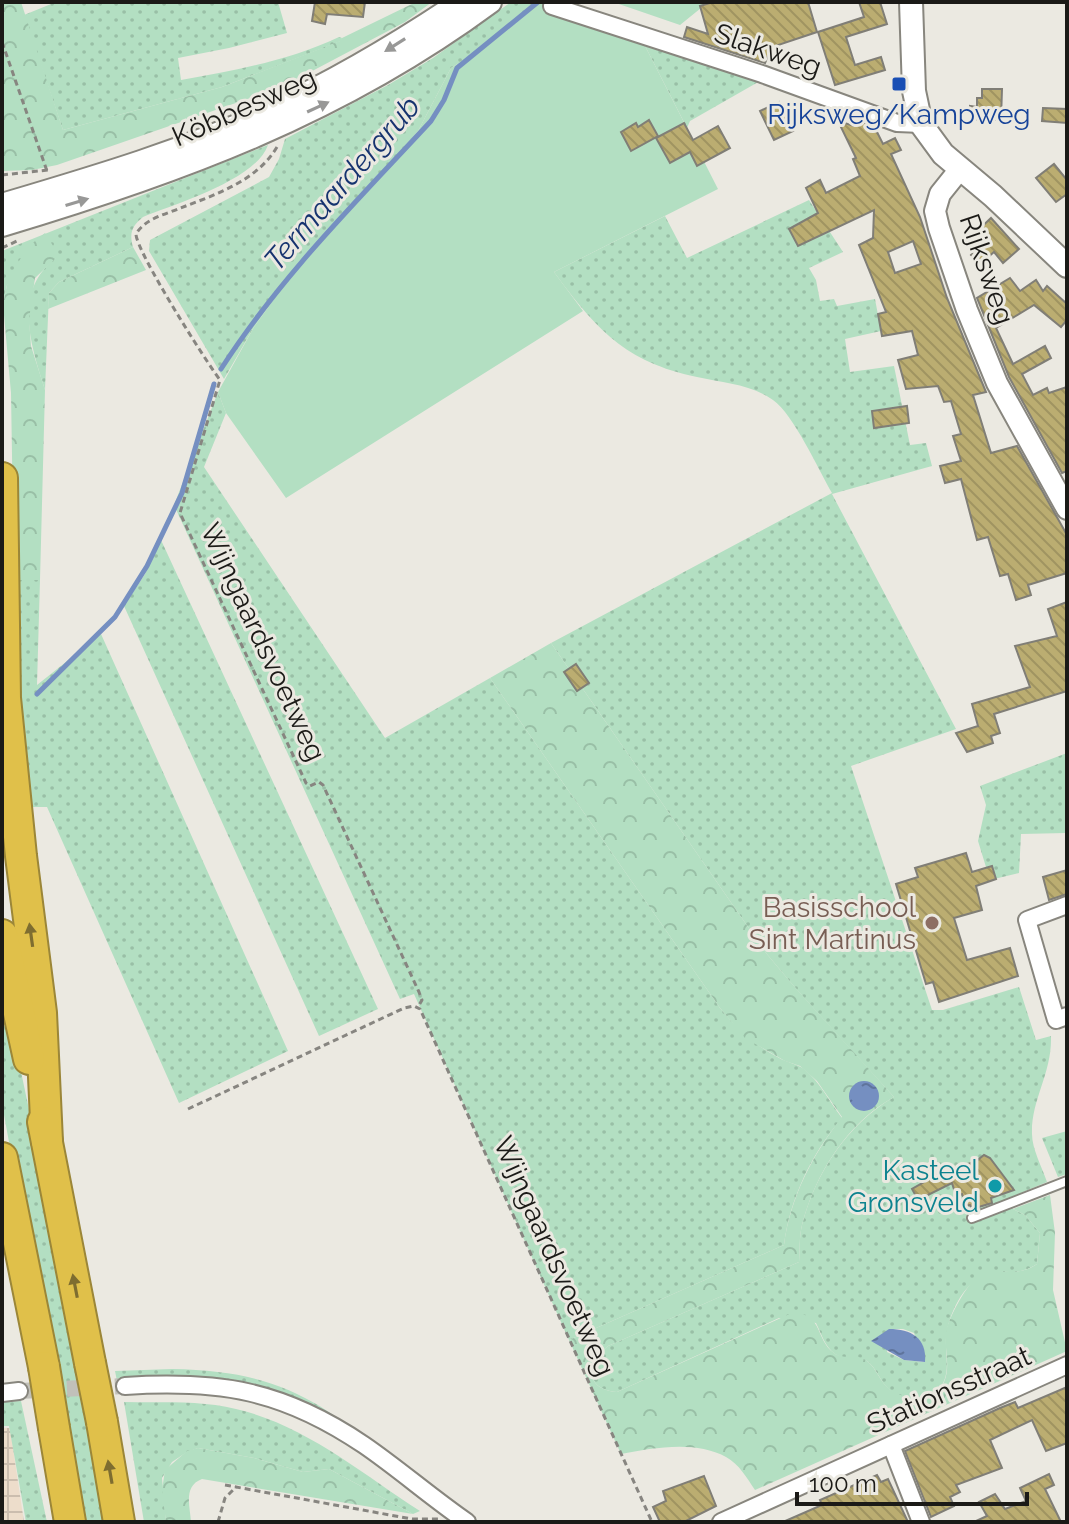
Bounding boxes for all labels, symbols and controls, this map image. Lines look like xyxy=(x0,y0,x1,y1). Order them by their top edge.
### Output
street label: Slakweg xyxy=(710,16,826,84)
one-way arrow xyxy=(384,37,406,51)
street label: Köbbesweg xyxy=(167,61,321,153)
marker: Rijksweg/Kampweg xyxy=(890,75,908,93)
water label: Termaardergrub xyxy=(257,89,427,277)
place label: Rijksweg/Kampweg xyxy=(767,98,1031,131)
one-way arrow xyxy=(307,100,330,114)
one-way arrow xyxy=(65,196,89,208)
street label: Rijksweg xyxy=(953,209,1021,329)
street label: Wijngaardsvoetweg xyxy=(193,518,333,766)
place label: Basisschool Sint Martinus xyxy=(749,891,916,956)
marker: Basisschool Sint Martinus xyxy=(923,914,941,932)
one-way arrow xyxy=(24,922,37,947)
street label: Wijngaardsvoetweg xyxy=(486,1131,622,1381)
place label: Kasteel Gronsveld xyxy=(847,1154,979,1219)
marker: Kasteel Gronsveld xyxy=(986,1177,1004,1195)
one-way arrow xyxy=(69,1274,81,1299)
street label: Stationsstraat xyxy=(862,1339,1037,1441)
scale bar xyxy=(797,1456,1027,1506)
one-way arrow xyxy=(103,1459,116,1484)
text: 100 m xyxy=(809,1469,877,1498)

